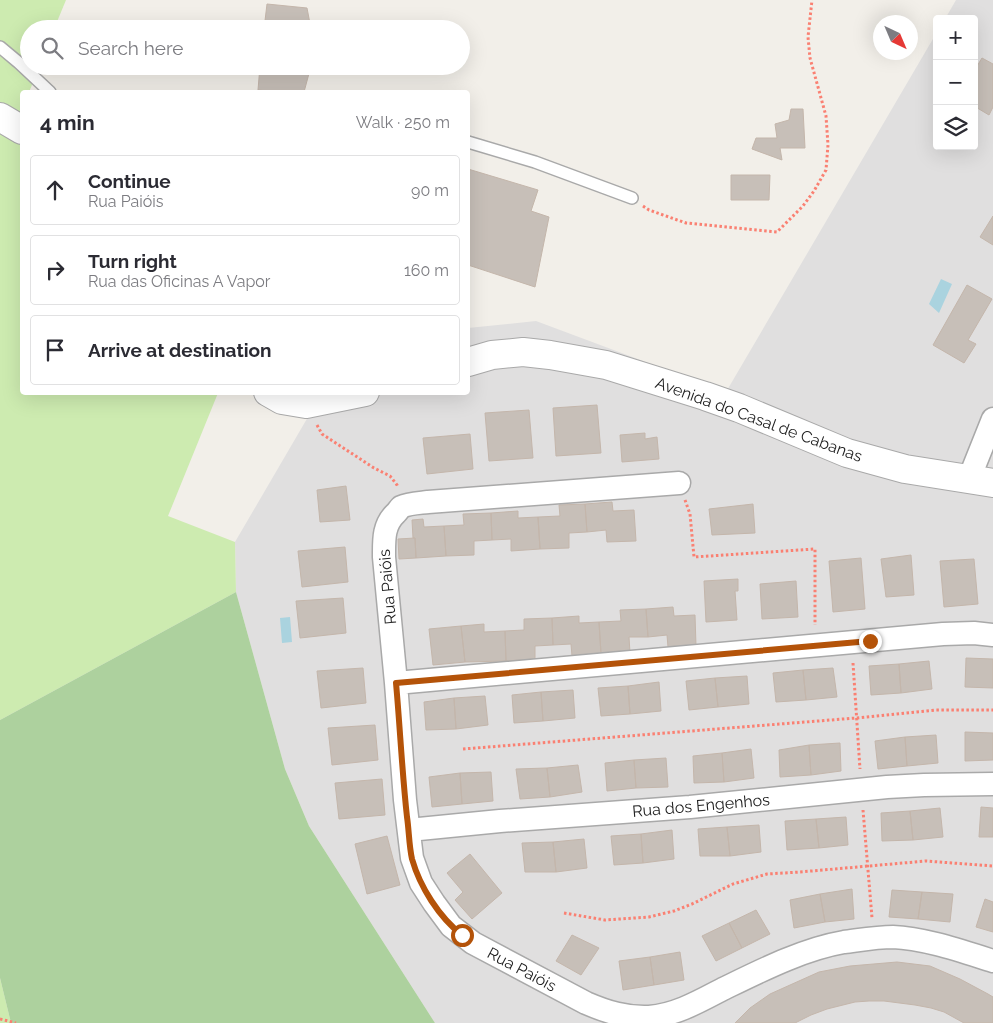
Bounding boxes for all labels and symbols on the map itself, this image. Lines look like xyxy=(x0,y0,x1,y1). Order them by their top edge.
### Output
north arrow xyxy=(873,15,918,60)
street label: Avenida do Casal de Cabanas xyxy=(653,373,865,466)
street label: Rua Paióis xyxy=(375,548,400,625)
route end xyxy=(859,630,882,653)
street label: Rua dos Engenhos xyxy=(631,790,771,821)
route start xyxy=(451,924,474,947)
street label: Rua Paióis xyxy=(484,943,560,996)

